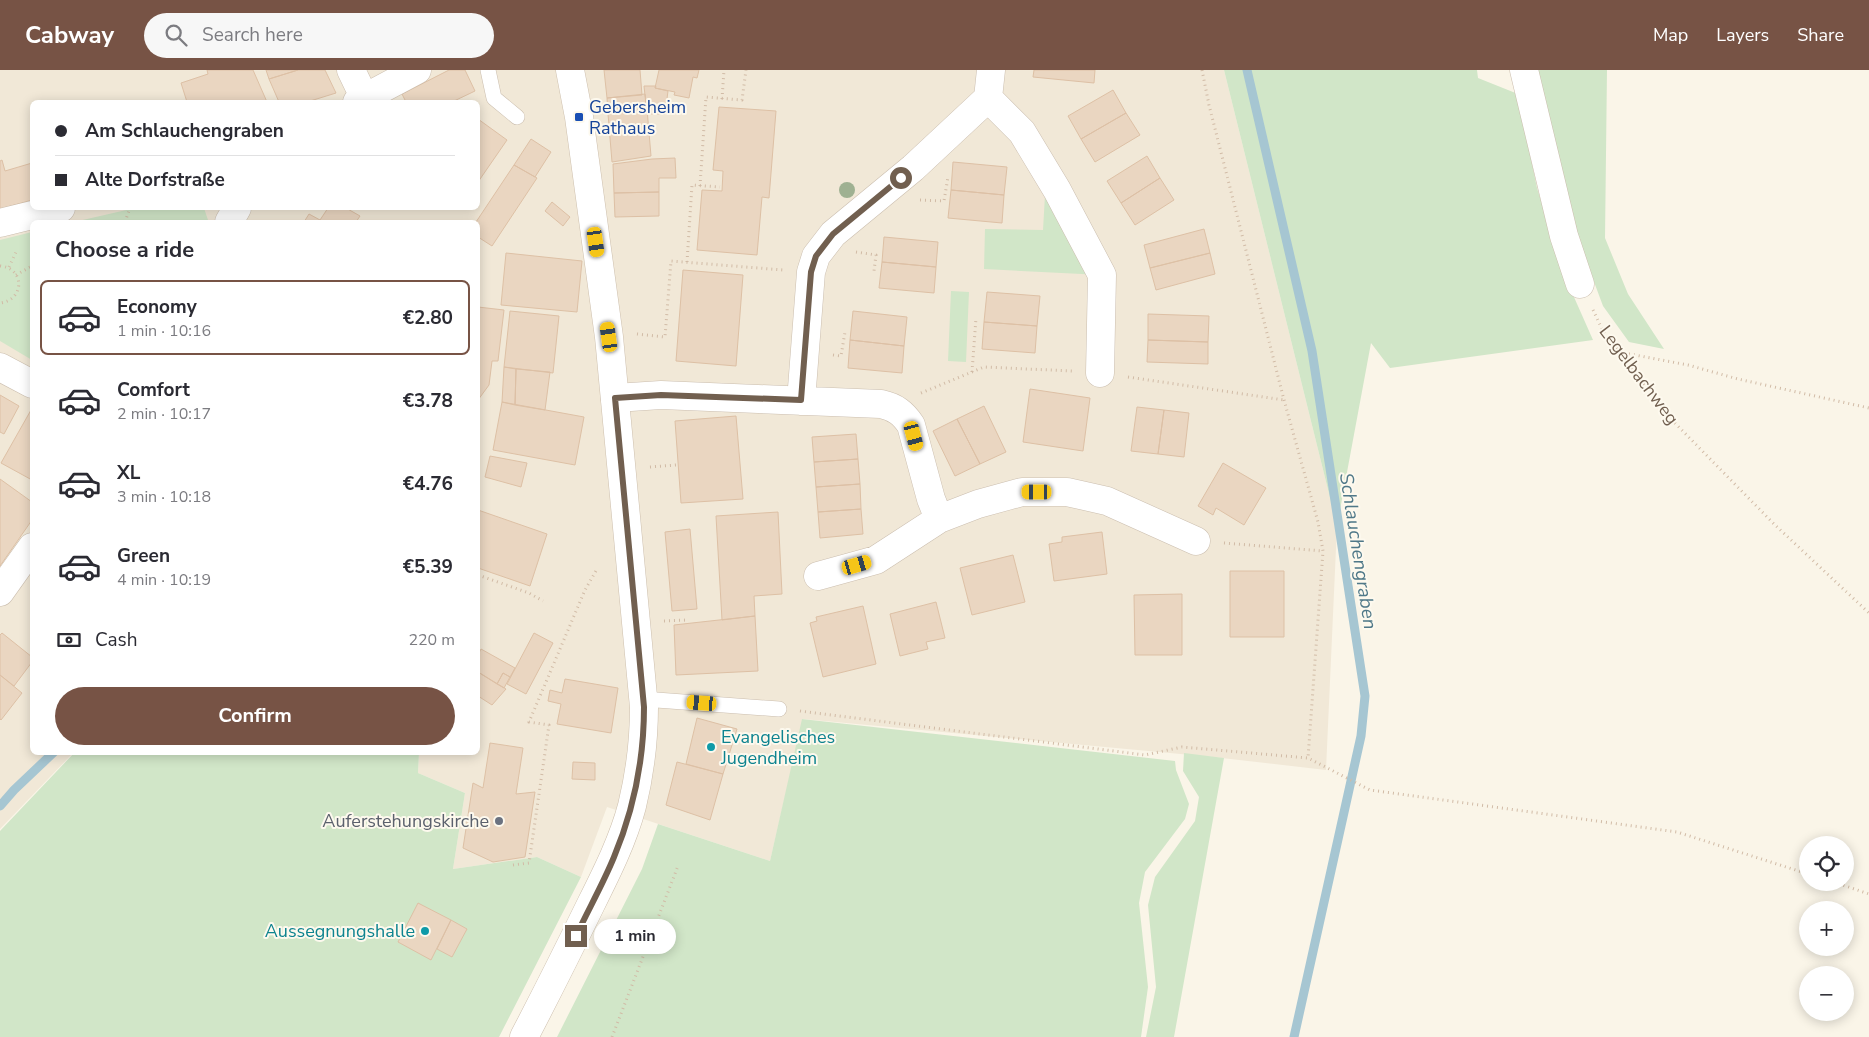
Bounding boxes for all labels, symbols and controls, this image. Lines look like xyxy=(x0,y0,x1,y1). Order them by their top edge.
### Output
search box xyxy=(144,13,494,58)
text: Cabway xyxy=(25,19,114,51)
icon: search xyxy=(162,21,190,49)
text: Search here xyxy=(202,22,303,48)
text: Map xyxy=(1653,23,1688,47)
text: Layers xyxy=(1716,23,1769,47)
text: Share xyxy=(1797,23,1844,47)
place label: Gebersheim Rathaus xyxy=(589,95,686,140)
marker: Gebersheim Rathaus xyxy=(573,111,585,123)
text: Am Schlauchengraben xyxy=(85,118,284,144)
text: Alte Dorfstraße xyxy=(85,167,225,193)
route start xyxy=(890,167,912,189)
car xyxy=(586,226,605,258)
text: Choose a ride xyxy=(55,235,194,265)
text: Economy xyxy=(117,294,197,320)
icon: car xyxy=(57,295,102,340)
text: €2.80 xyxy=(403,305,453,331)
text: 1 min · 10:16 xyxy=(117,320,211,342)
car xyxy=(599,321,618,353)
street label: Legelbachweg xyxy=(1594,321,1684,429)
text: Comfort xyxy=(117,377,190,403)
icon: car xyxy=(57,378,102,423)
text: €3.78 xyxy=(403,388,453,414)
text: 2 min · 10:17 xyxy=(117,403,211,425)
car xyxy=(902,420,925,452)
text: XL xyxy=(117,460,140,486)
icon: car xyxy=(57,461,102,506)
text: €4.76 xyxy=(403,471,453,497)
water label: Schlauchengraben xyxy=(1333,471,1383,631)
car xyxy=(1022,485,1052,500)
text: 3 min · 10:18 xyxy=(117,486,211,508)
text: Green xyxy=(117,543,170,569)
icon: car xyxy=(57,544,102,589)
text: €5.39 xyxy=(403,554,453,580)
car xyxy=(840,554,873,576)
text: 4 min · 10:19 xyxy=(117,569,211,591)
icon: cash xyxy=(55,626,83,654)
text: Cash xyxy=(95,627,137,653)
text: 220 m xyxy=(408,629,455,651)
button: Confirm xyxy=(55,687,455,745)
car xyxy=(686,694,717,712)
place label: Evangelisches Jugendheim xyxy=(720,725,835,770)
marker: Evangelisches Jugendheim xyxy=(705,741,717,753)
place label: Auferstehungskirche xyxy=(322,809,489,833)
marker: Auferstehungskirche xyxy=(493,815,505,827)
map controls xyxy=(1799,836,1854,1021)
button: locate xyxy=(1799,836,1854,891)
button: + xyxy=(1799,901,1854,956)
callout: 1 min xyxy=(594,918,676,954)
place label: Aussegnungshalle xyxy=(265,919,415,943)
marker: Aussegnungshalle xyxy=(419,925,431,937)
route end xyxy=(565,925,587,947)
text: 1 min xyxy=(614,925,656,947)
button: − xyxy=(1799,966,1854,1021)

